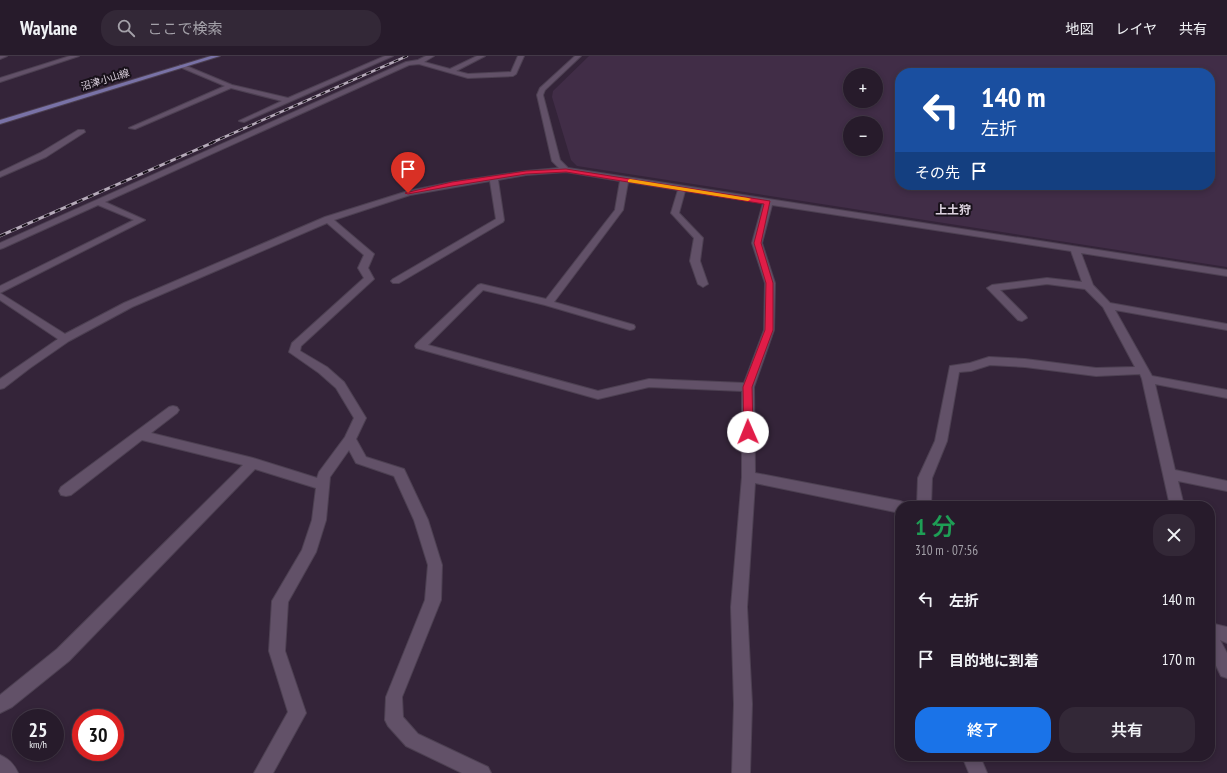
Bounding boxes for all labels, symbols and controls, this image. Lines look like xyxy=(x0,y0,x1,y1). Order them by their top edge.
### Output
search box xyxy=(101,10,381,46)
text: Waylane xyxy=(20,16,77,40)
icon: search xyxy=(115,17,137,39)
text: ここで検索 xyxy=(147,19,222,38)
text: 地図 xyxy=(1065,20,1093,38)
text: レイヤ xyxy=(1115,20,1157,38)
text: 共有 xyxy=(1179,20,1207,38)
street label: 沼津小山線 xyxy=(79,66,131,93)
map controls xyxy=(843,68,883,156)
button: + xyxy=(843,68,883,108)
text: 140 m xyxy=(981,78,1045,115)
icon: left xyxy=(915,84,967,136)
button: − xyxy=(843,116,883,156)
text: 左折 xyxy=(981,117,1017,140)
pin xyxy=(391,152,425,193)
icon: arrive xyxy=(397,158,419,180)
icon: arrive xyxy=(968,160,990,182)
text: その先 xyxy=(915,163,960,182)
district label: 上土狩 xyxy=(935,202,971,217)
position arrow xyxy=(727,411,769,453)
text: 1 分 xyxy=(915,511,955,542)
button: close xyxy=(1153,514,1195,556)
text: 310 m · 07:56 xyxy=(915,542,978,559)
icon: left xyxy=(915,588,937,610)
text: 140 m xyxy=(1162,590,1195,609)
text: 左折 xyxy=(949,591,979,610)
icon: arrive xyxy=(915,648,937,670)
text: 170 m xyxy=(1162,650,1195,669)
text: 目的地に到着 xyxy=(949,651,1039,670)
button: 終了 xyxy=(915,707,1051,753)
button: 共有 xyxy=(1059,707,1195,753)
speed limit sign: 30 xyxy=(72,709,124,761)
text: 25 xyxy=(28,717,48,743)
text: km/h xyxy=(29,738,47,751)

